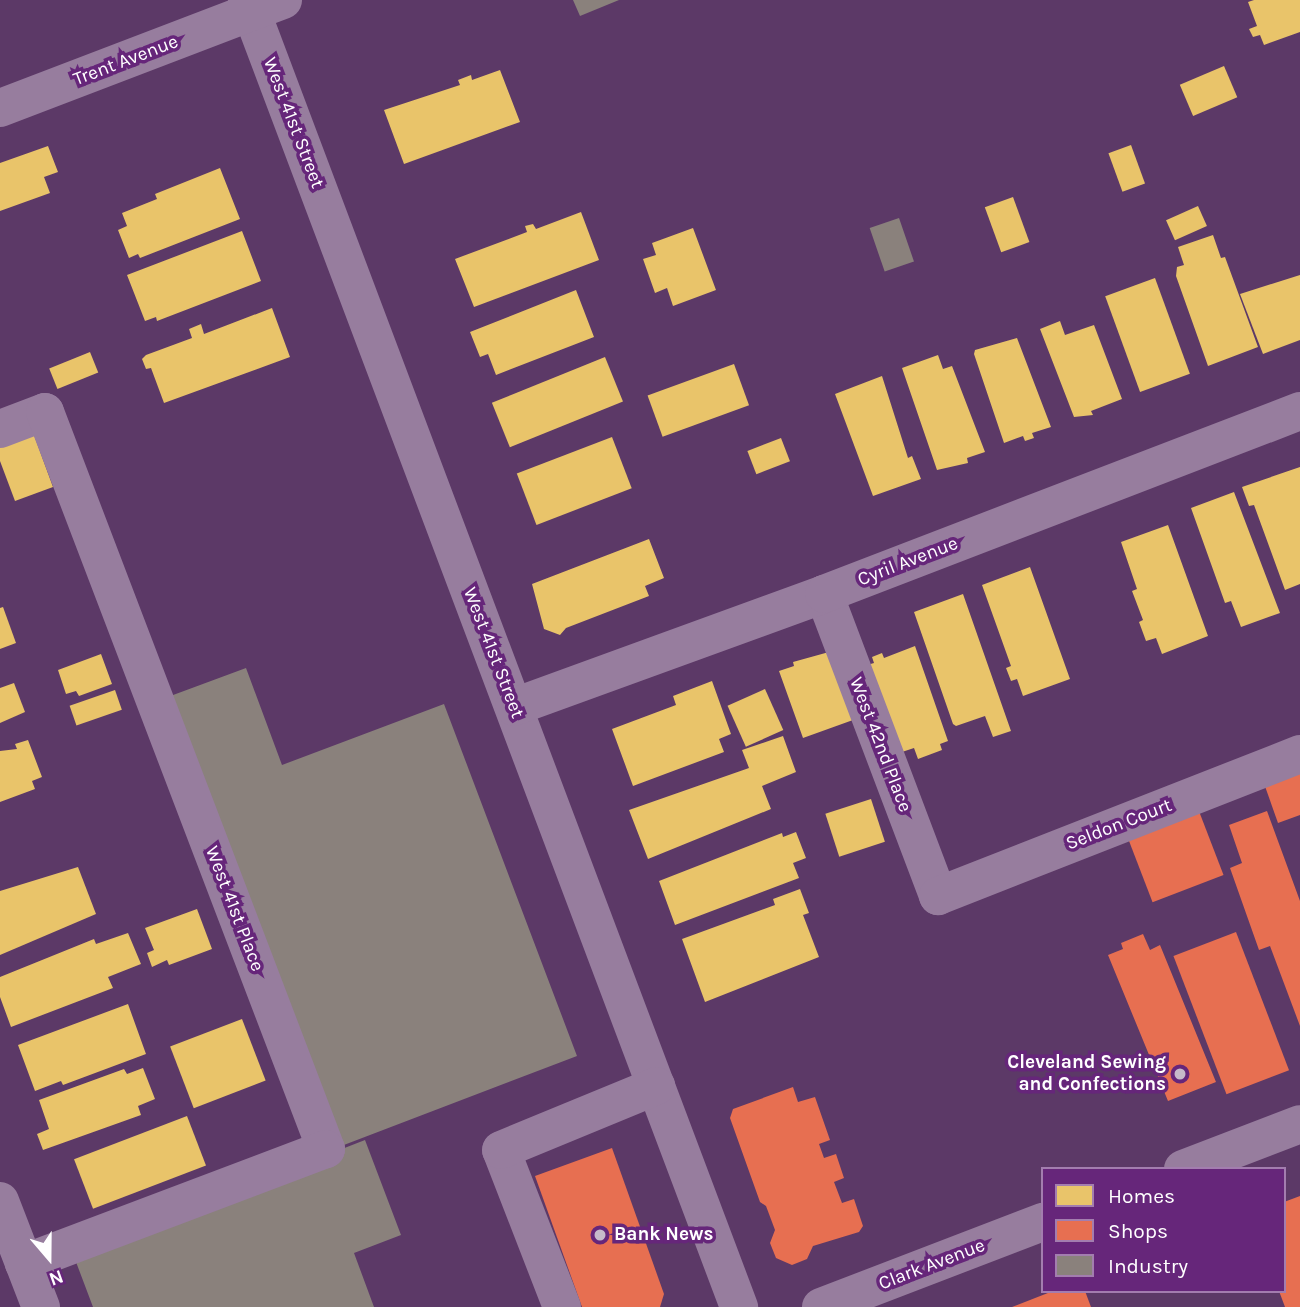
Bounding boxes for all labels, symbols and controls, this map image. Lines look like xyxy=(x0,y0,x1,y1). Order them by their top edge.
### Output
street label: Trent Avenue xyxy=(70,31,182,91)
street label: West 41st Street xyxy=(258,54,328,192)
street label: Cyril Avenue xyxy=(855,532,961,592)
street label: West 41st Street xyxy=(458,584,528,722)
street label: West 42nd Place xyxy=(844,674,916,816)
street label: Seldon Court xyxy=(1063,794,1175,856)
street label: West 41st Place xyxy=(200,843,268,975)
place label: Cleveland Sewing and Confections xyxy=(1007,1052,1166,1096)
marker: Cleveland Sewing and Confections xyxy=(1172,1066,1188,1082)
legend xyxy=(1041,1167,1286,1293)
text: Homes xyxy=(1108,1184,1175,1208)
text: Shops xyxy=(1108,1219,1168,1243)
north arrow xyxy=(14,1223,84,1293)
place label: Bank News xyxy=(614,1224,713,1246)
marker: Bank News xyxy=(592,1227,608,1243)
street label: Clark Avenue xyxy=(876,1234,988,1296)
text: Industry xyxy=(1108,1254,1188,1278)
text: N xyxy=(46,1265,66,1290)

